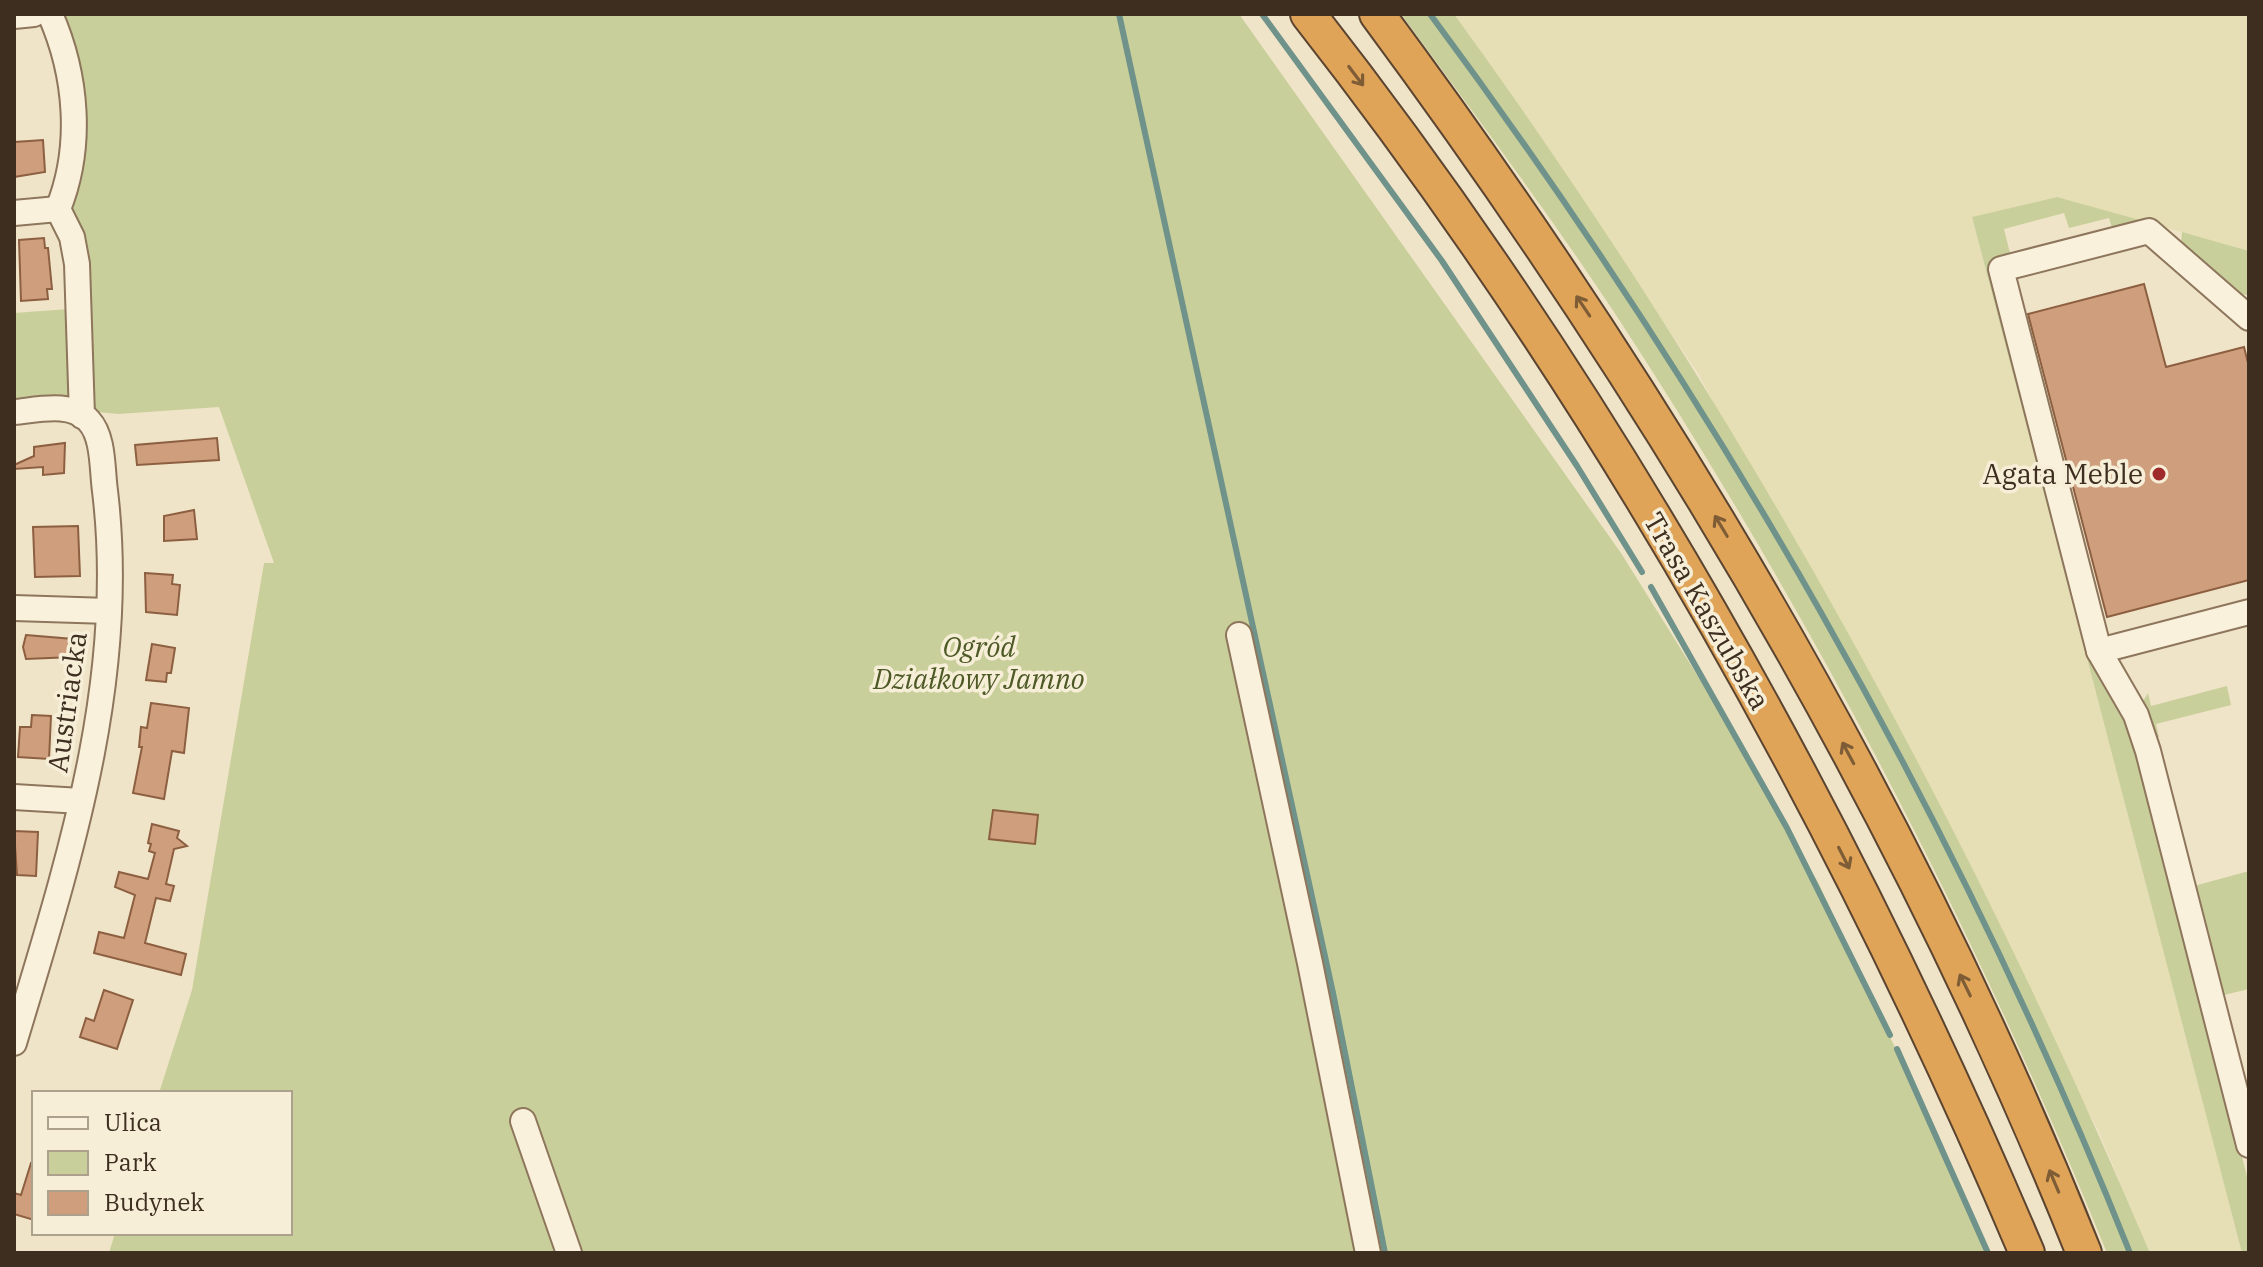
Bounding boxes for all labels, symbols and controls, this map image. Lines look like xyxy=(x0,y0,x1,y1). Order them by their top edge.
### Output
one-way arrow xyxy=(1347,65,1364,86)
one-way arrow xyxy=(1575,295,1591,318)
place label: Agata Meble xyxy=(1982,455,2143,492)
marker: Agata Meble xyxy=(2150,465,2168,483)
street label: Trasa Kaszubska xyxy=(1636,505,1779,716)
one-way arrow xyxy=(1713,515,1729,538)
park label: Ogród Działkowy Jamno xyxy=(872,628,1085,697)
street label: Austriacka xyxy=(38,629,95,775)
one-way arrow xyxy=(1840,742,1856,765)
one-way arrow xyxy=(1837,846,1853,870)
one-way arrow xyxy=(1957,974,1972,998)
legend xyxy=(32,1091,292,1235)
text: Ulica xyxy=(104,1106,162,1138)
text: Park xyxy=(104,1146,156,1178)
one-way arrow xyxy=(2046,1169,2061,1193)
text: Budynek xyxy=(104,1186,204,1218)

